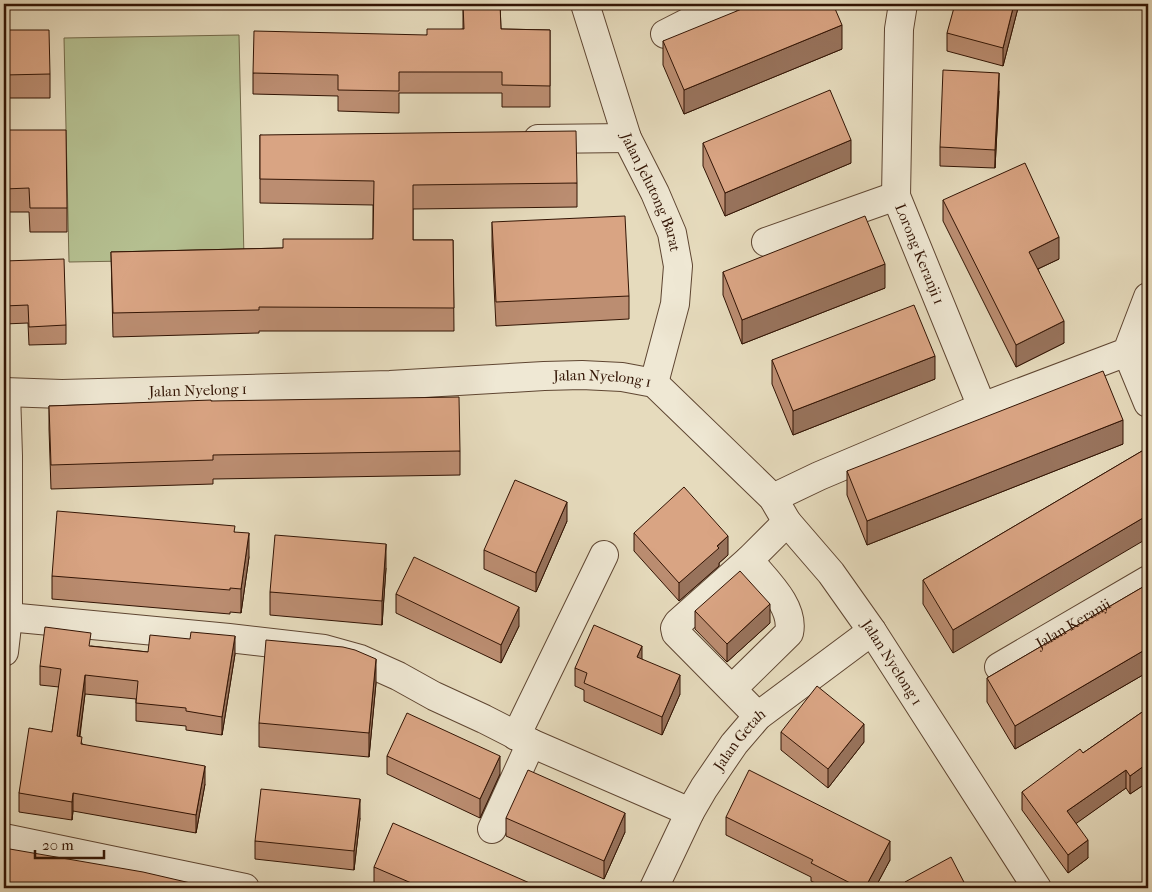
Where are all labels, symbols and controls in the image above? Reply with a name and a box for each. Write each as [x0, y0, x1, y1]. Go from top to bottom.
street label: Jalan Jelutong Barat [617, 130, 684, 254]
street label: Lorong Keranji 1 [891, 201, 948, 307]
street label: Jalan Nyelong 1 [552, 366, 653, 391]
street label: Jalan Nyelong 1 [148, 380, 247, 401]
street label: Jalan Keranji [1032, 594, 1114, 653]
street label: Jalan Nyelong 1 [857, 615, 926, 709]
street label: Jalan Getah [709, 704, 769, 775]
scale bar [35, 827, 104, 859]
text: 20 m [42, 836, 74, 854]

